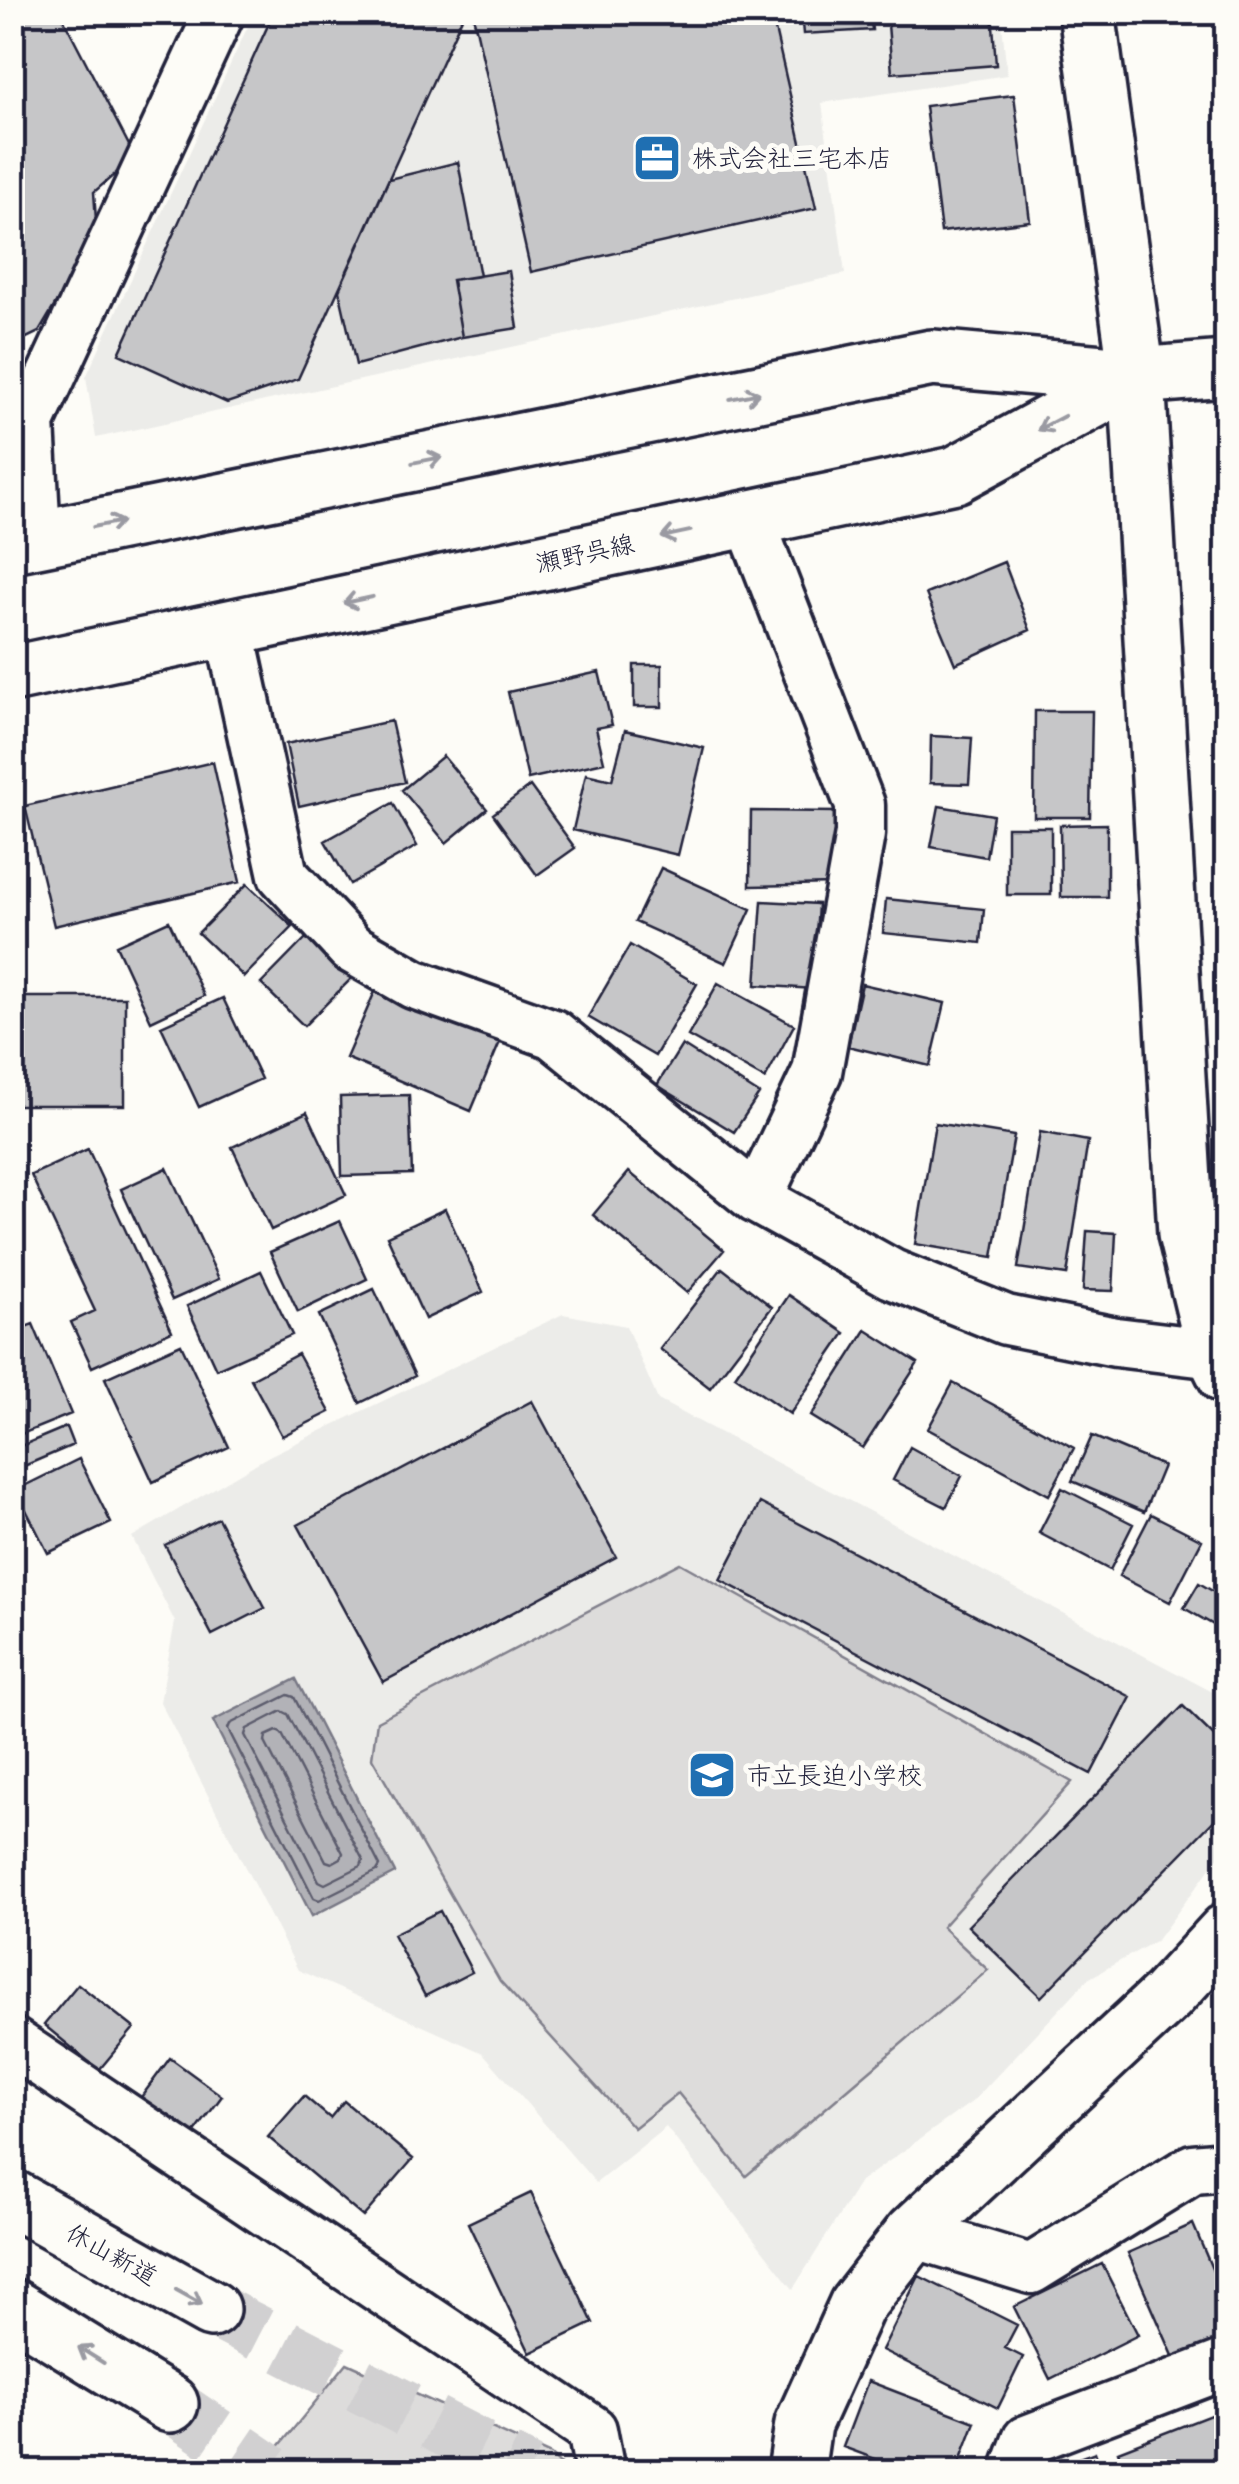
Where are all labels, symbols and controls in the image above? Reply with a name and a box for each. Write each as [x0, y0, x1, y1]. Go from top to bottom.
office icon: 株式会社三宅本店 [631, 132, 683, 184]
place label: 株式会社三宅本店 [692, 144, 892, 175]
one-way arrow [728, 385, 760, 404]
one-way arrow [1037, 413, 1067, 433]
one-way arrow [410, 449, 442, 468]
one-way arrow [91, 514, 124, 533]
one-way arrow [660, 525, 692, 544]
street label: 瀬野呉線 [533, 529, 637, 580]
one-way arrow [342, 592, 374, 611]
school or university icon: 市立長迫小学校 [686, 1749, 738, 1801]
place label: 市立長迫小学校 [747, 1761, 922, 1792]
street label: 休山新道 [60, 2218, 163, 2293]
one-way arrow [174, 2287, 203, 2307]
one-way arrow [77, 2345, 106, 2366]

